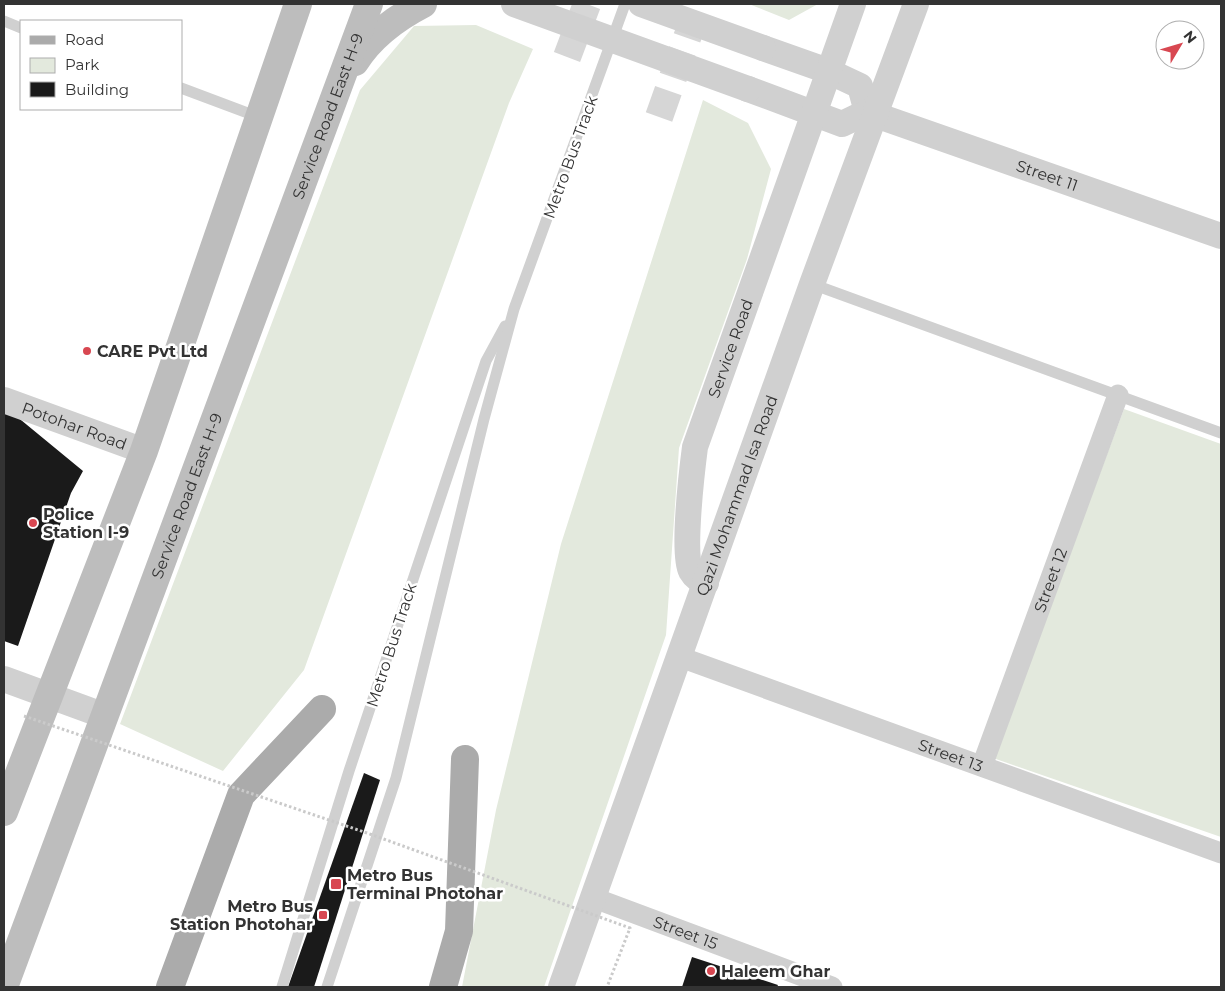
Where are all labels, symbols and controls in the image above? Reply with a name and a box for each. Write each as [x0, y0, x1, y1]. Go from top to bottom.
legend [20, 20, 182, 110]
north arrow [1155, 20, 1205, 70]
text: N [1180, 27, 1201, 47]
text: Road [65, 30, 104, 49]
street label: Service Road East H-9 [288, 31, 367, 202]
text: Park [65, 55, 99, 74]
text: Building [65, 80, 129, 99]
street label: Metro Bus Track [539, 93, 602, 221]
street label: Street 11 [1014, 156, 1081, 195]
street label: Service Road [704, 297, 757, 401]
place label: CARE Pvt Ltd [97, 342, 208, 361]
marker: CARE Pvt Ltd [81, 345, 93, 357]
street label: Qazi Mohammad Isa Road [692, 393, 782, 599]
street label: Potohar Road [19, 398, 129, 454]
street label: Service Road East H-9 [147, 410, 226, 581]
place label: Police Station I-9 [43, 505, 129, 542]
marker: Police Station I-9 [27, 517, 39, 529]
street label: Street 12 [1030, 545, 1071, 615]
street label: Metro Bus Track [362, 580, 421, 710]
street label: Street 13 [916, 735, 986, 776]
place label: Metro Bus Terminal Photohar [347, 866, 503, 903]
marker: Metro Bus Terminal Photohar [329, 877, 343, 891]
place label: Metro Bus Station Photohar [170, 897, 313, 934]
marker: Metro Bus Station Photohar [317, 909, 329, 921]
street label: Street 15 [651, 912, 721, 954]
place label: Haleem Ghar [721, 962, 830, 981]
marker: Haleem Ghar [705, 965, 717, 977]

